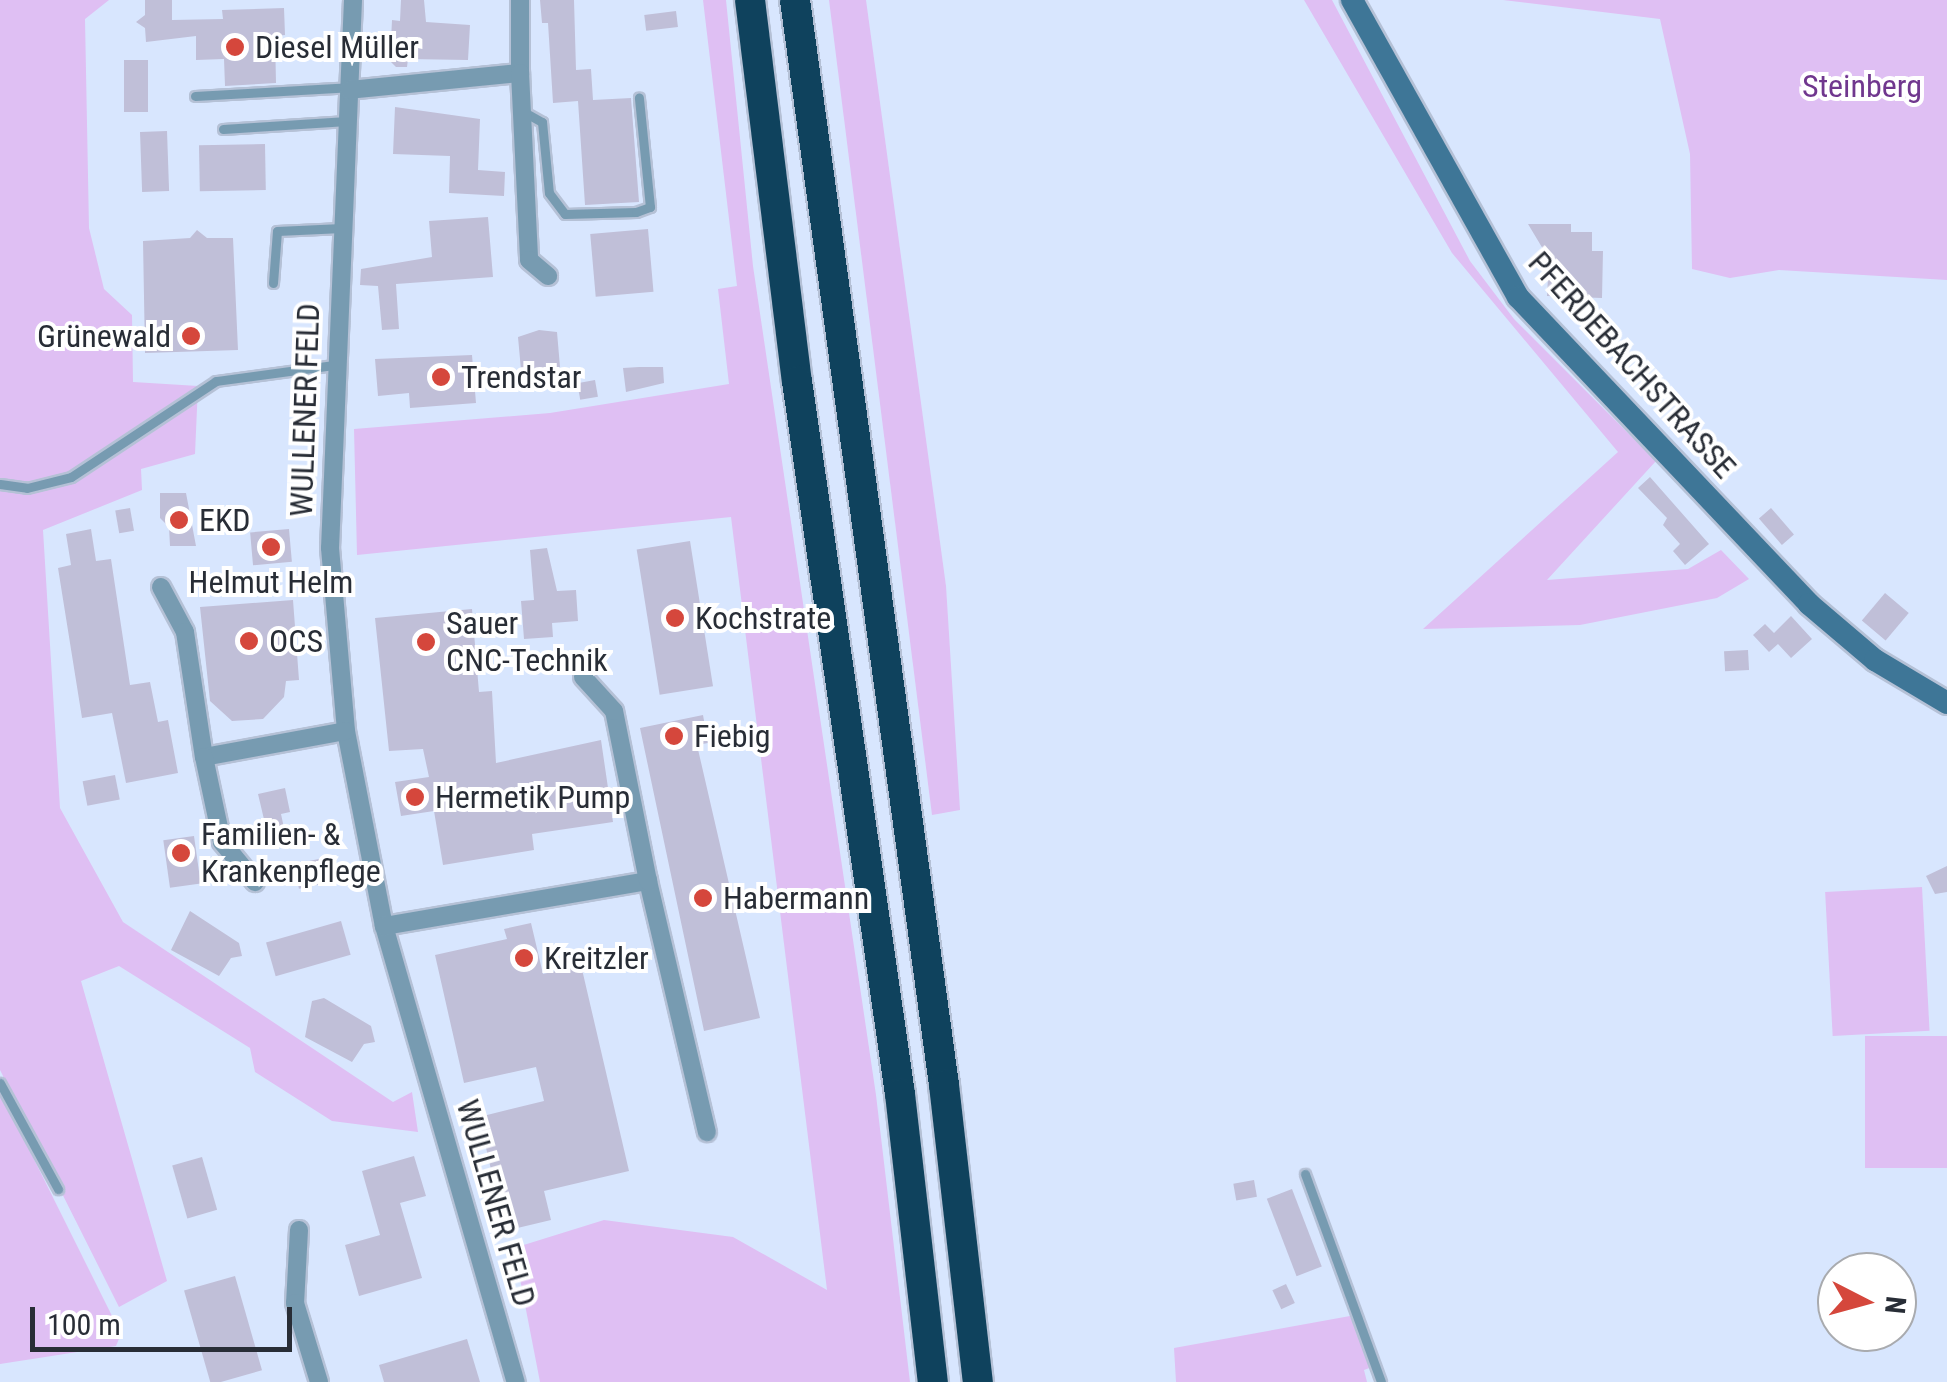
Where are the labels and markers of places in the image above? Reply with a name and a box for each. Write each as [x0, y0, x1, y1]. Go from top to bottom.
place label: Diesel Müller [255, 28, 419, 66]
marker: Diesel Müller [224, 36, 246, 58]
place label: Grünewald [37, 317, 171, 355]
marker: Grünewald [180, 325, 202, 347]
place label: Trendstar [461, 358, 581, 396]
marker: Trendstar [430, 366, 452, 388]
place label: EKD [199, 501, 251, 539]
marker: EKD [168, 509, 190, 531]
marker: Helmut Helm [260, 536, 282, 558]
place label: Helmut Helm [189, 563, 353, 601]
place label: Kochstrate [695, 599, 831, 637]
place label: Sauer CNC-Technik [446, 605, 608, 680]
marker: Kochstrate [664, 607, 686, 629]
place label: OCS [269, 622, 323, 660]
marker: OCS [238, 630, 260, 652]
marker: Sauer CNC-Technik [415, 631, 437, 653]
place label: Fiebig [694, 717, 771, 755]
marker: Fiebig [663, 725, 685, 747]
place label: Hermetik Pump [435, 778, 630, 816]
marker: Hermetik Pump [404, 786, 426, 808]
place label: Familien- & Krankenpflege [201, 816, 381, 891]
marker: Familien- & Krankenpflege [170, 842, 192, 864]
place label: Habermann [723, 879, 869, 917]
marker: Habermann [692, 887, 714, 909]
place label: Kreitzler [544, 939, 649, 977]
marker: Kreitzler [513, 947, 535, 969]

